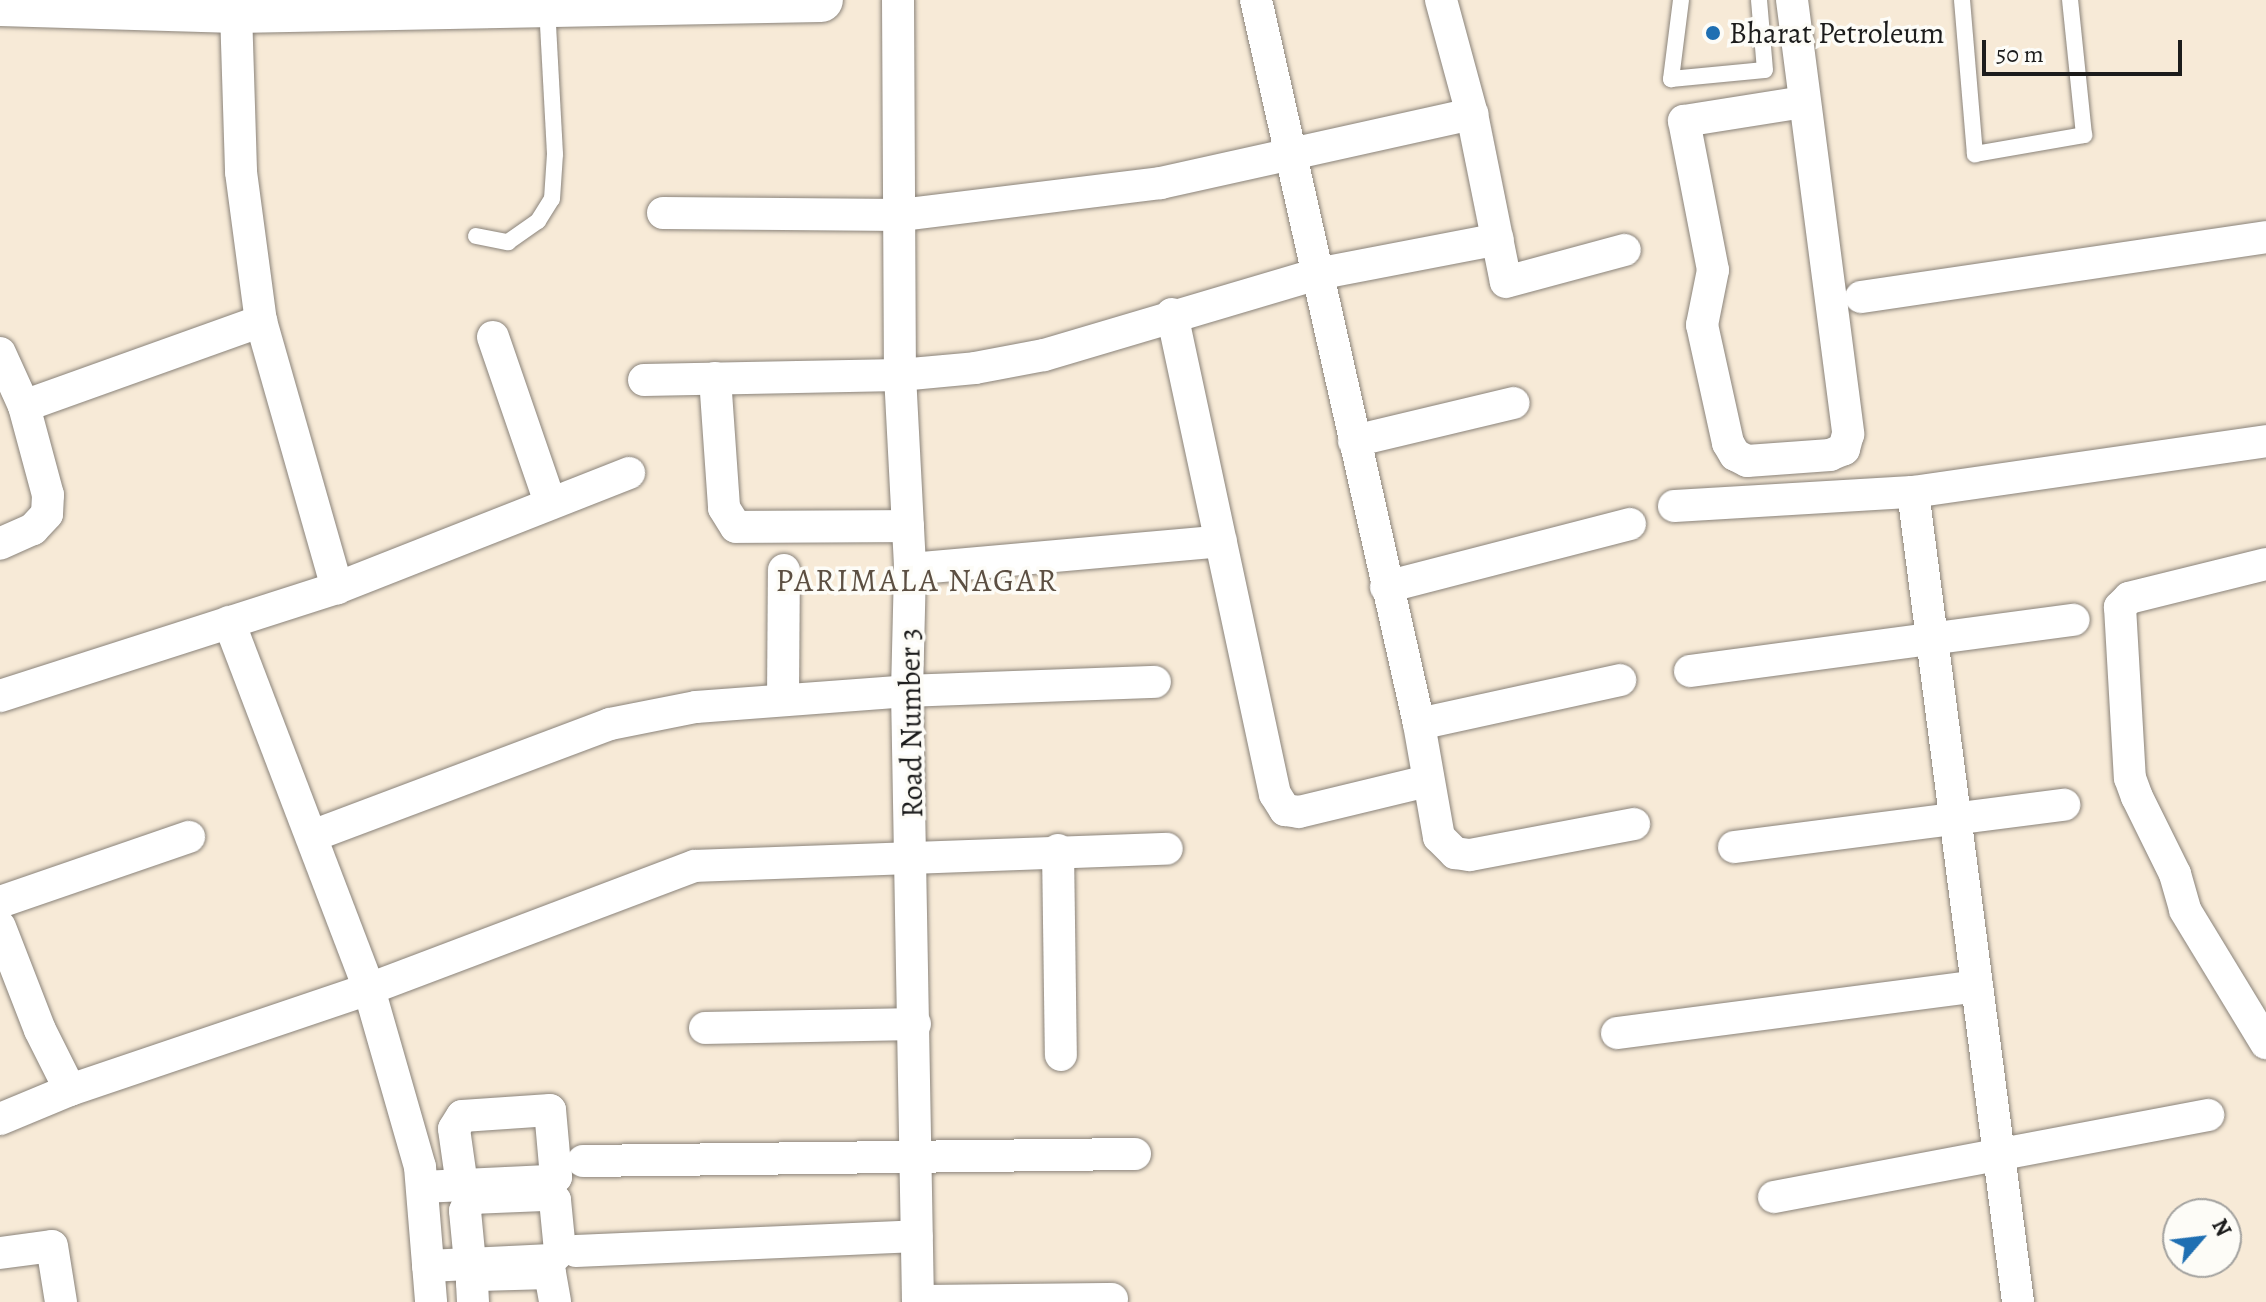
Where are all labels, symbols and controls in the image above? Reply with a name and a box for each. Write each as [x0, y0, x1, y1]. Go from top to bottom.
place label: Bharat Petroleum [1729, 15, 1945, 51]
marker: Bharat Petroleum [1704, 24, 1722, 42]
scale bar [1986, 24, 2186, 74]
text: 50 m [1996, 38, 2044, 70]
district label: PARIMALA NAGAR [775, 561, 1059, 599]
street label: Road Number 3 [891, 628, 931, 818]
north arrow [2162, 1198, 2242, 1278]
text: N [2204, 1214, 2238, 1242]

